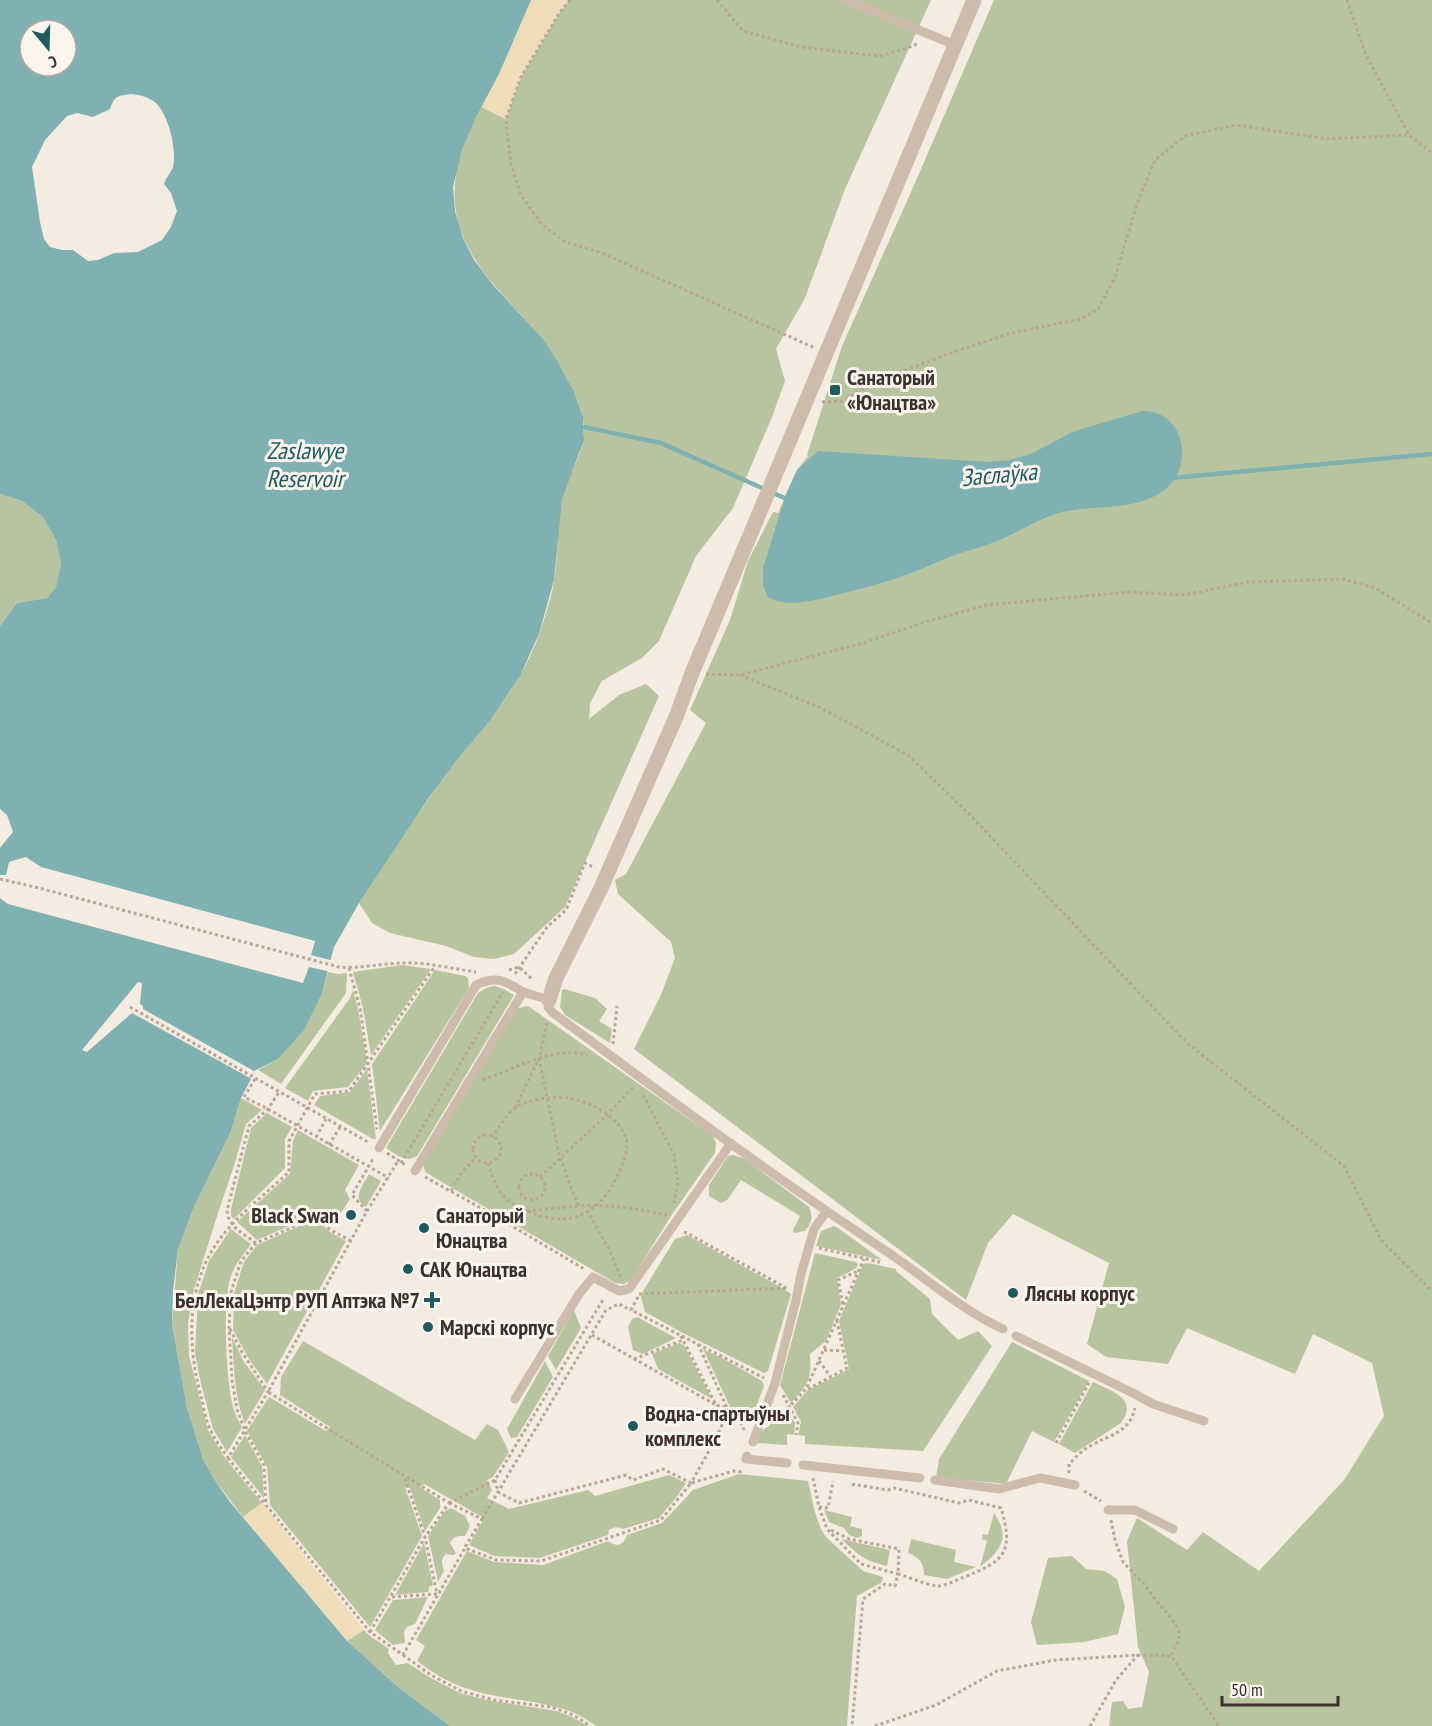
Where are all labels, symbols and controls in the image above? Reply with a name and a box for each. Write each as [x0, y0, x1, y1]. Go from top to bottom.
north arrow [18, 18, 78, 78]
text: С [46, 52, 60, 73]
place label: Санаторый «Юнацтва» [847, 363, 936, 416]
marker: Санаторый «Юнацтва» [828, 383, 842, 397]
water label: Zaslawye Reservoir [267, 435, 347, 494]
water label: Заслаўка [960, 456, 1039, 493]
place label: Black Swan [251, 1201, 339, 1229]
place label: Санаторый Юнацтва [436, 1201, 524, 1254]
marker: Black Swan [344, 1208, 358, 1222]
marker: Санаторый Юнацтва [417, 1221, 431, 1235]
place label: САК Юнацтва [420, 1255, 527, 1283]
marker: САК Юнацтва [401, 1262, 415, 1276]
place label: Лясны корпус [1024, 1279, 1135, 1307]
place label: БелЛекаЦэнтр РУП Аптэка №7 [175, 1286, 420, 1314]
marker: Лясны корпус [1006, 1286, 1020, 1300]
marker: БелЛекаЦэнтр РУП Аптэка №7 [425, 1293, 439, 1307]
place label: Марскі корпус [440, 1313, 554, 1341]
marker: Марскі корпус [421, 1320, 435, 1334]
place label: Водна-спартыўны комплекс [645, 1399, 790, 1452]
marker: Водна-спартыўны комплекс [626, 1419, 640, 1433]
scale bar [1222, 1669, 1338, 1707]
text: 50 m [1231, 1678, 1263, 1701]

